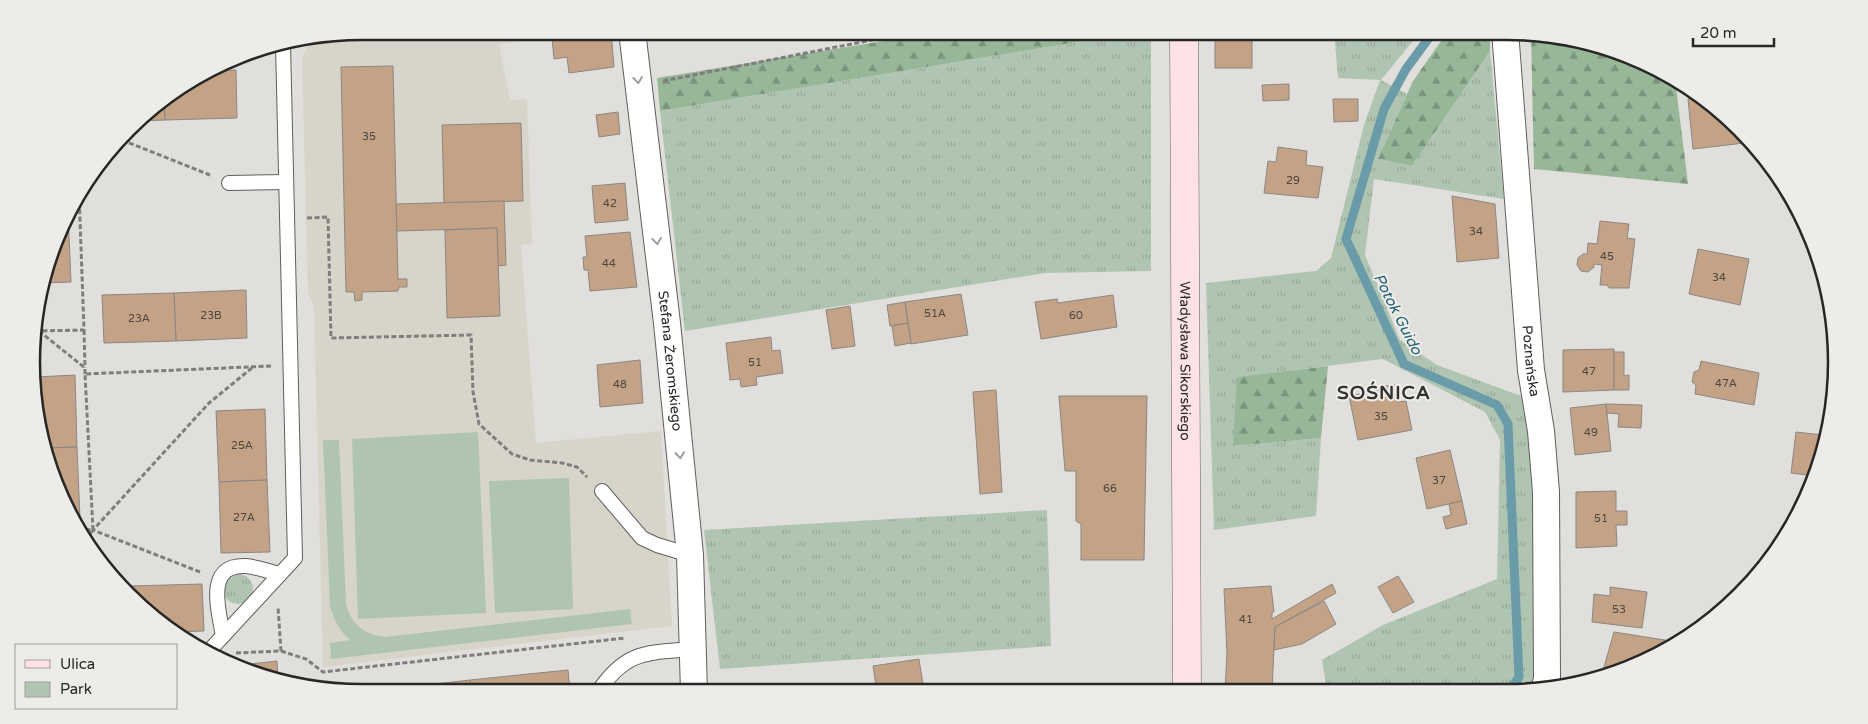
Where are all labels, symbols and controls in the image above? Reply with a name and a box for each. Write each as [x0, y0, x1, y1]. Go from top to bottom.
scale bar [1693, 15, 1774, 47]
text: 20 m [1700, 24, 1737, 42]
one-way arrow [632, 76, 643, 84]
house number: 35 [362, 130, 376, 143]
house number: 29 [1286, 174, 1300, 187]
house number: 42 [603, 197, 617, 210]
house number: 34 [1469, 225, 1483, 238]
one-way arrow [651, 237, 662, 245]
house number: 45 [1600, 250, 1614, 263]
house number: 44 [602, 257, 616, 270]
water label: Potok Guido [1370, 270, 1427, 358]
house number: 34 [1712, 271, 1726, 284]
street label: Władysława Sikorskiego [1177, 281, 1194, 441]
street label: Stefana Żeromskiego [655, 290, 686, 432]
house number: 51A [924, 307, 946, 320]
house number: 23B [200, 309, 222, 322]
house number: 60 [1069, 309, 1083, 322]
house number: 23A [128, 312, 150, 325]
street label: Poznańska [1519, 325, 1544, 398]
house number: 51 [748, 356, 762, 369]
house number: 47 [1582, 365, 1596, 378]
house number: 47A [1715, 377, 1737, 390]
house number: 48 [613, 378, 627, 391]
district label: SOŚNICA [1337, 381, 1431, 404]
house number: 35 [1374, 410, 1388, 423]
house number: 49 [1584, 426, 1598, 439]
house number: 25A [231, 439, 253, 452]
one-way arrow [674, 451, 685, 459]
house number: 37 [1432, 474, 1446, 487]
house number: 66 [1103, 482, 1117, 495]
house number: 27A [233, 511, 255, 524]
house number: 51 [1594, 512, 1608, 525]
house number: 53 [1612, 603, 1626, 616]
house number: 41 [1239, 613, 1253, 626]
legend [15, 644, 178, 709]
text: Ulica [60, 655, 95, 673]
text: Park [60, 680, 92, 698]

